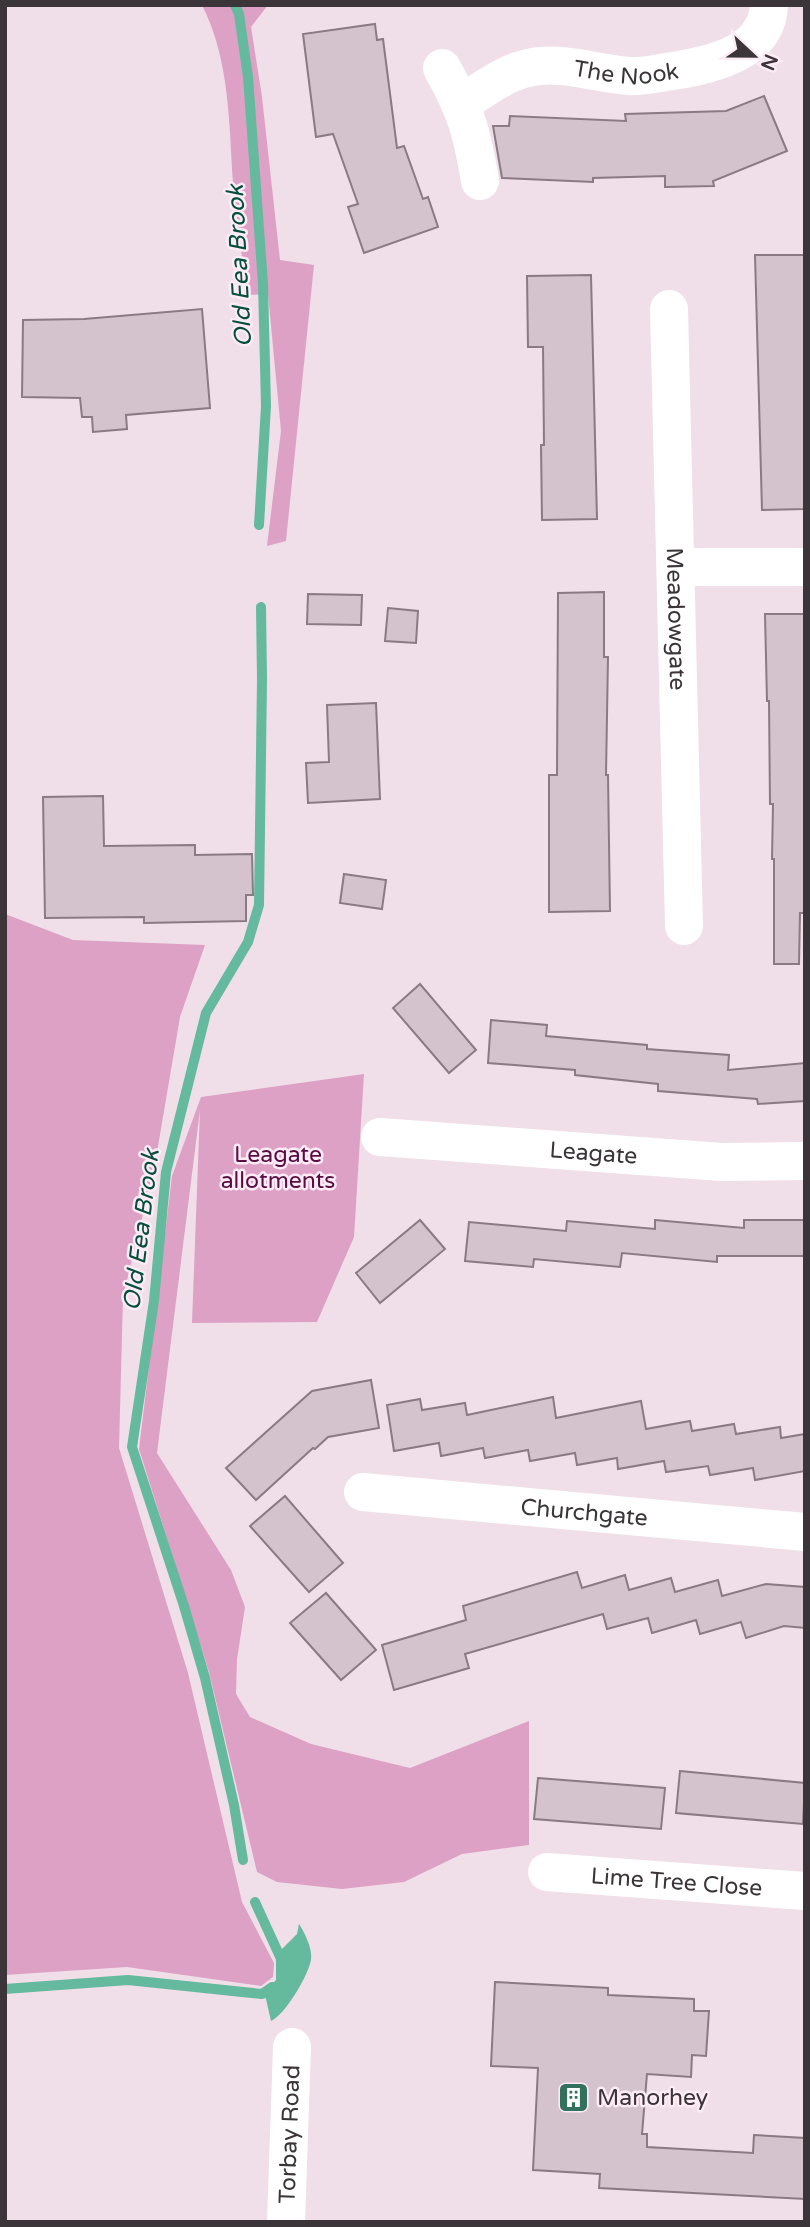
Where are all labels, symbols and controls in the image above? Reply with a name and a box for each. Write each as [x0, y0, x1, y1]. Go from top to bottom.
north arrow [719, 21, 789, 91]
text: N [756, 51, 782, 73]
street label: The Nook [572, 55, 681, 92]
water label: Old Eea Brook [221, 182, 258, 348]
street label: Meadowgate [660, 547, 691, 691]
street label: Leagate [548, 1136, 638, 1171]
park label: Leagate allotments [221, 1141, 335, 1195]
water label: Old Eea Brook [117, 1146, 166, 1312]
street label: Churchgate [519, 1493, 649, 1533]
street label: Lime Tree Close [590, 1862, 763, 1903]
street label: Torbay Road [274, 2064, 306, 2204]
building icon: Manorhey [557, 2080, 591, 2114]
place label: Manorhey [597, 2084, 708, 2112]

